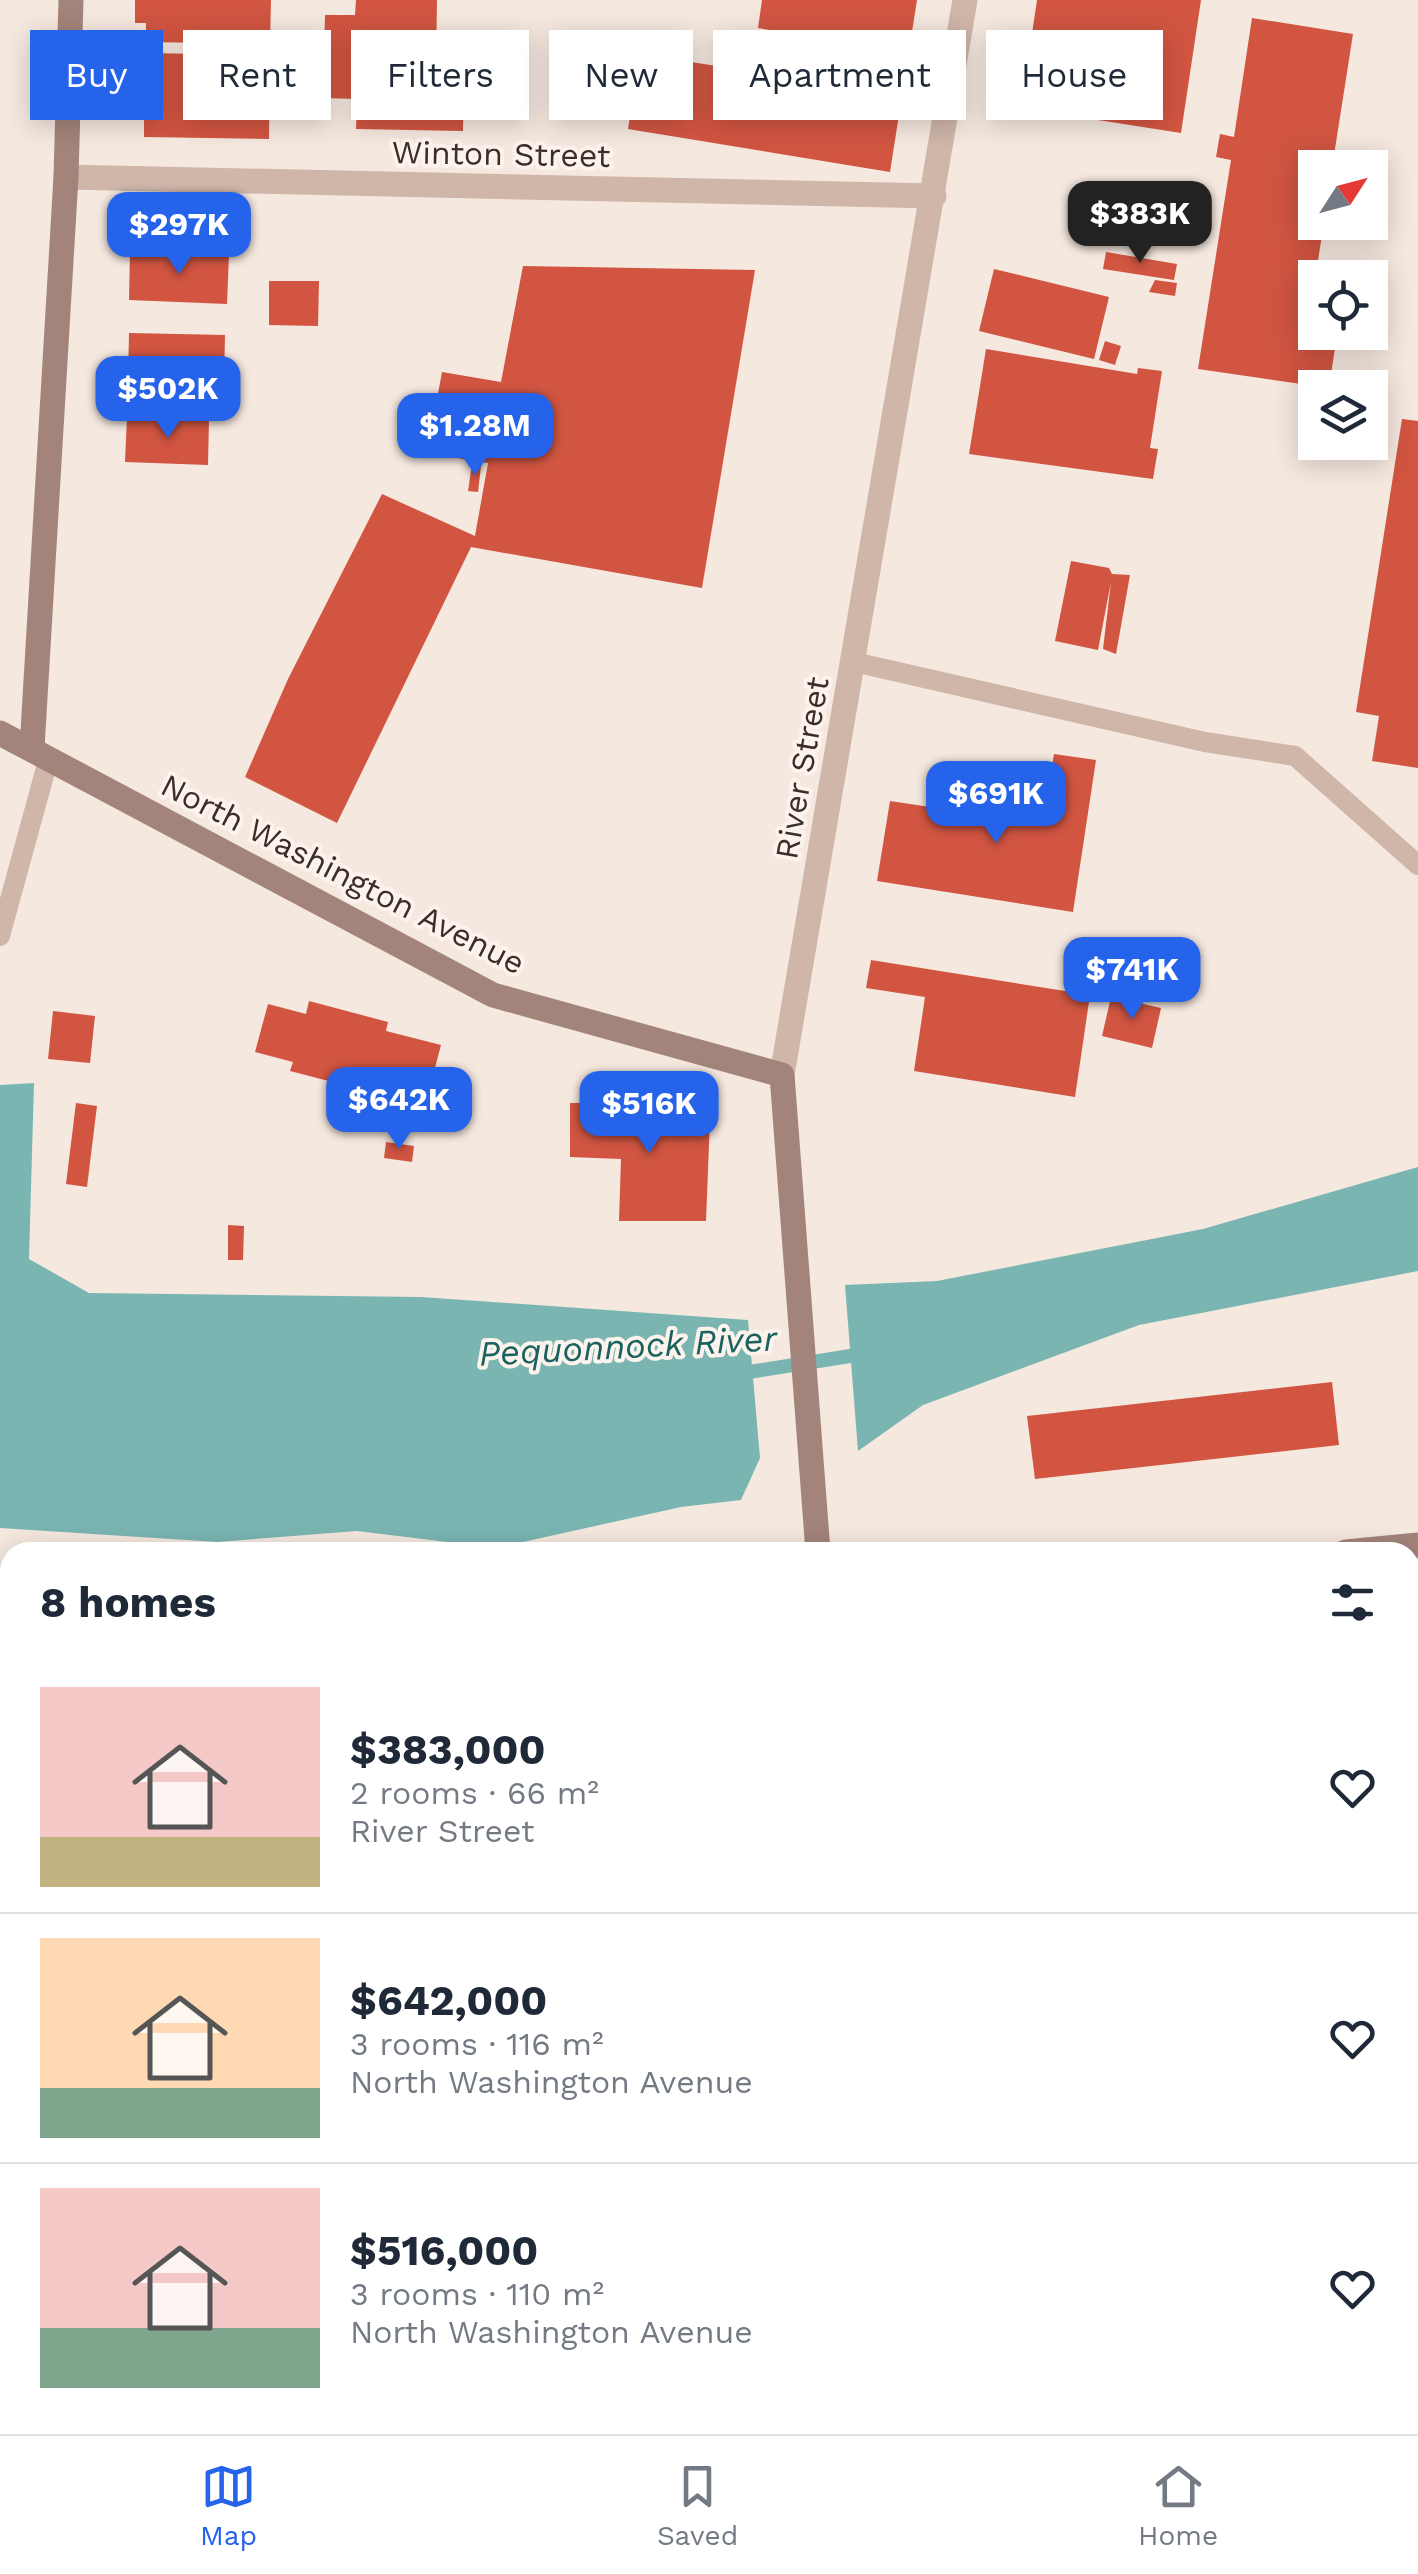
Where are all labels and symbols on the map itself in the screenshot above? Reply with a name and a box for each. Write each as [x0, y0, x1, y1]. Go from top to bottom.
street label: Winton Street [391, 133, 611, 175]
north arrow [1298, 150, 1388, 240]
pin: $383K [1070, 181, 1210, 266]
pin: $297K [109, 192, 249, 277]
pin: $502K [98, 356, 238, 441]
pin: $1.28M [394, 393, 556, 478]
street label: River Street [767, 674, 837, 862]
pin: $691K [926, 761, 1066, 846]
street label: North Washington Avenue [155, 766, 531, 982]
pin: $741K [1062, 937, 1202, 1022]
pin: $642K [329, 1067, 469, 1152]
pin: $516K [579, 1071, 719, 1156]
water label: Pequonnock River [478, 1317, 780, 1375]

